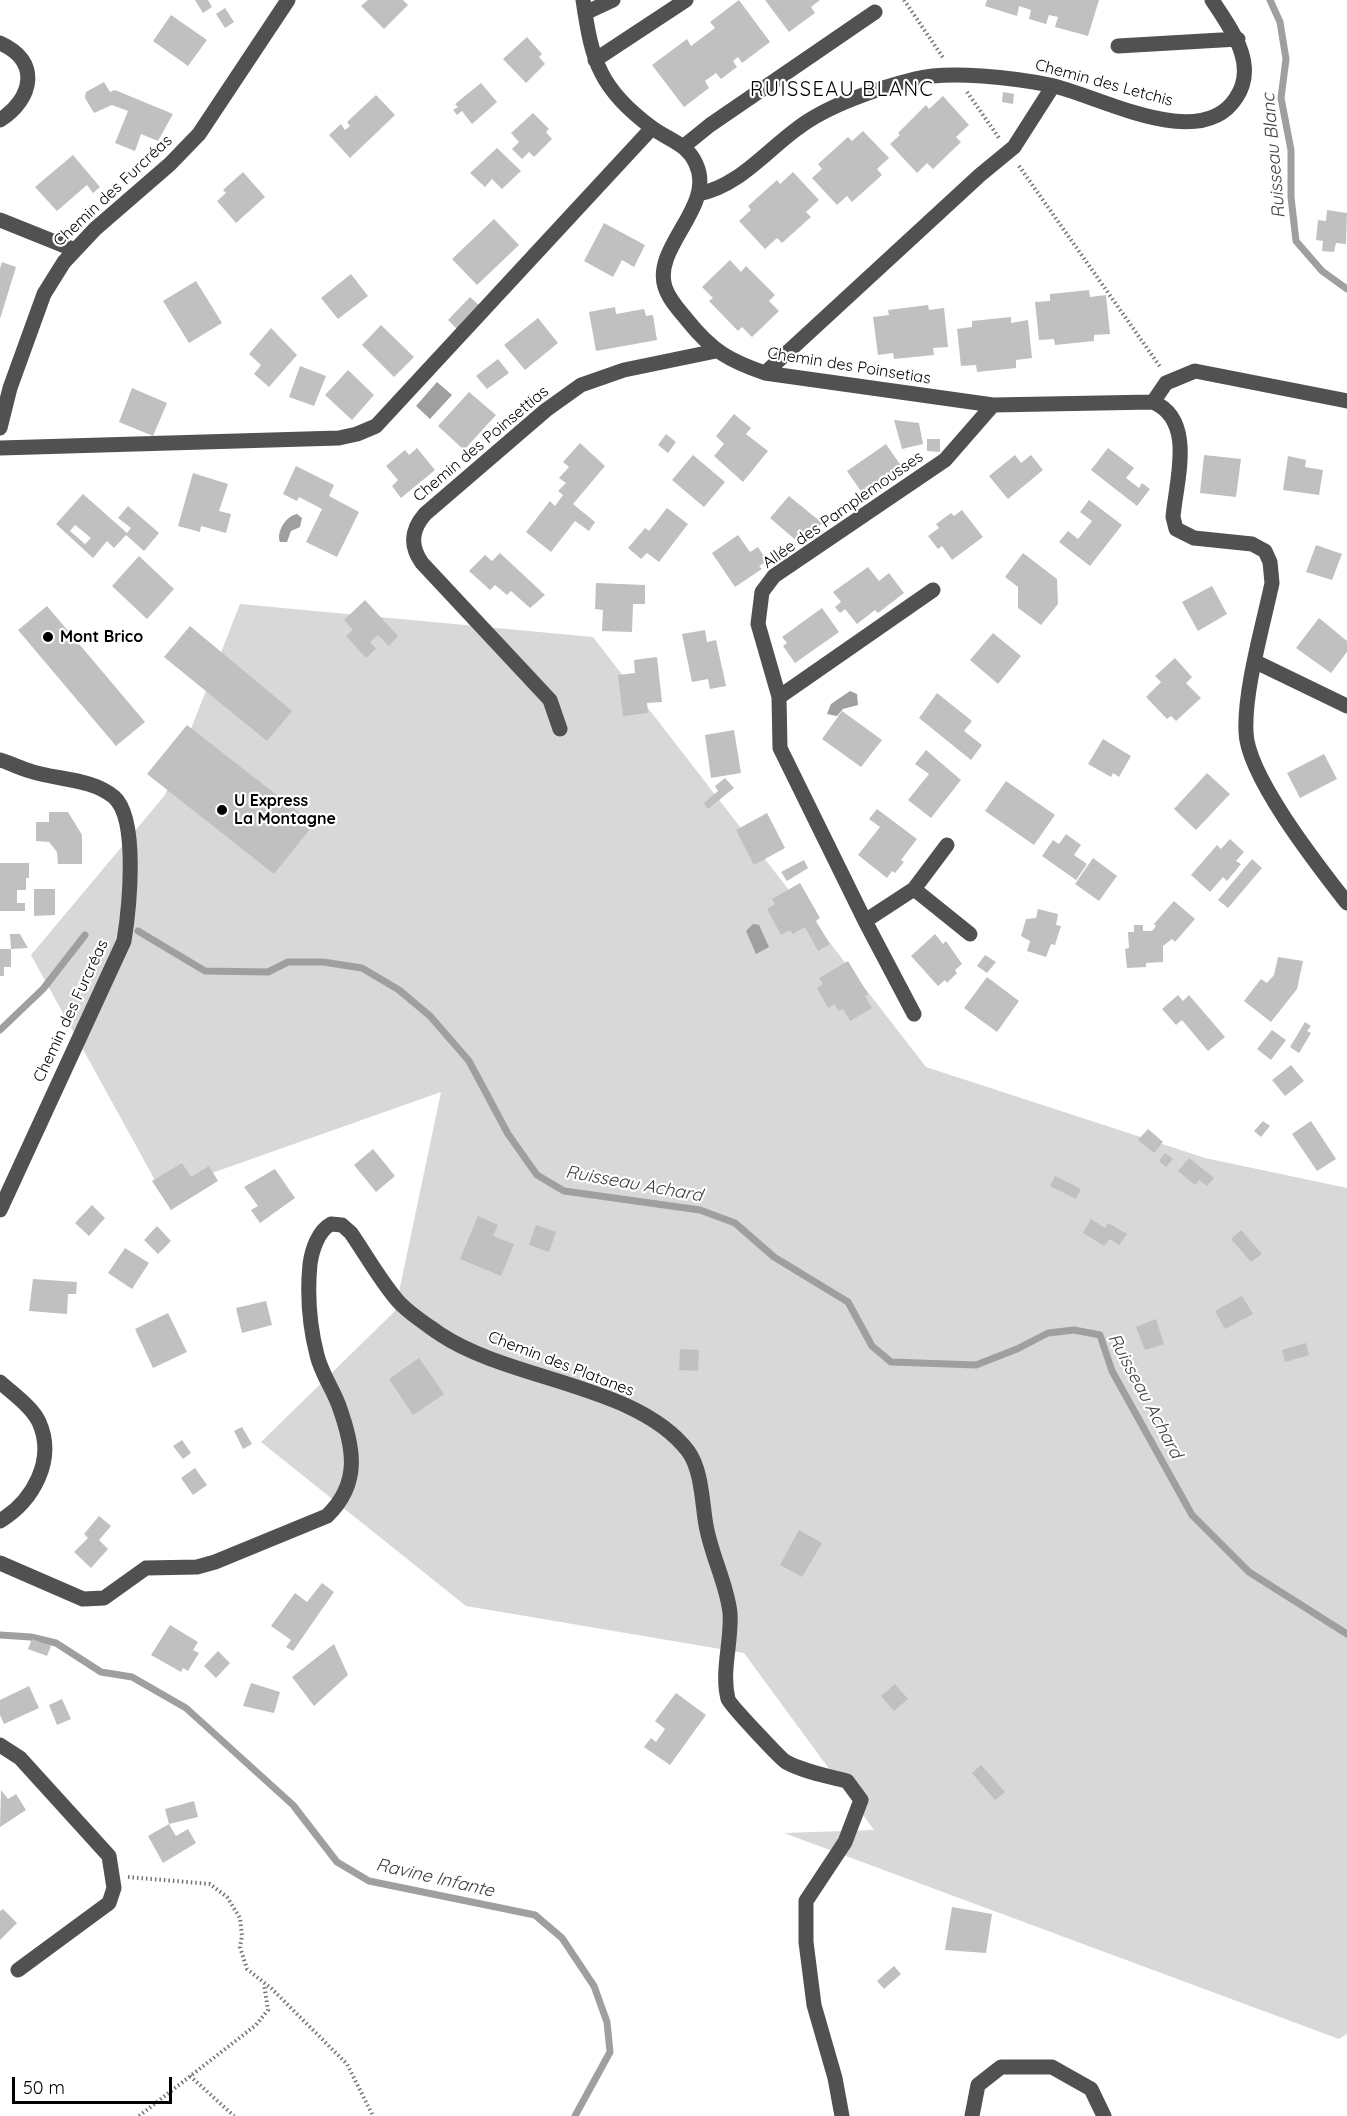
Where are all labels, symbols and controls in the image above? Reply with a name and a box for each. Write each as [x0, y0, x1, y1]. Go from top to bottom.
street label: Chemin des Letchis [1033, 55, 1175, 111]
district label: RUISSEAU BLANC [750, 78, 934, 102]
water label: Ruisseau Blanc [1258, 93, 1290, 219]
street label: Chemin des Furcréas [50, 131, 176, 251]
street label: Chemin des Poinsetias [766, 344, 932, 388]
street label: Chemin des Poinsettias [410, 382, 552, 506]
street label: Allée des Pamplemousses [759, 447, 927, 573]
place label: Mont Brico [60, 627, 143, 647]
marker: Mont Brico [41, 630, 55, 644]
place label: U Express La Montagne [234, 791, 336, 829]
marker: U Express La Montagne [215, 803, 229, 817]
street label: Chemin des Furcréas [30, 937, 112, 1085]
water label: Ruisseau Achard [564, 1161, 704, 1207]
street label: Chemin des Platanes [485, 1327, 637, 1401]
water label: Ruisseau Achard [1103, 1330, 1187, 1462]
water label: Ravine Infante [374, 1854, 496, 1902]
scale bar [15, 2065, 176, 2103]
text: 50 m [23, 2076, 65, 2099]

